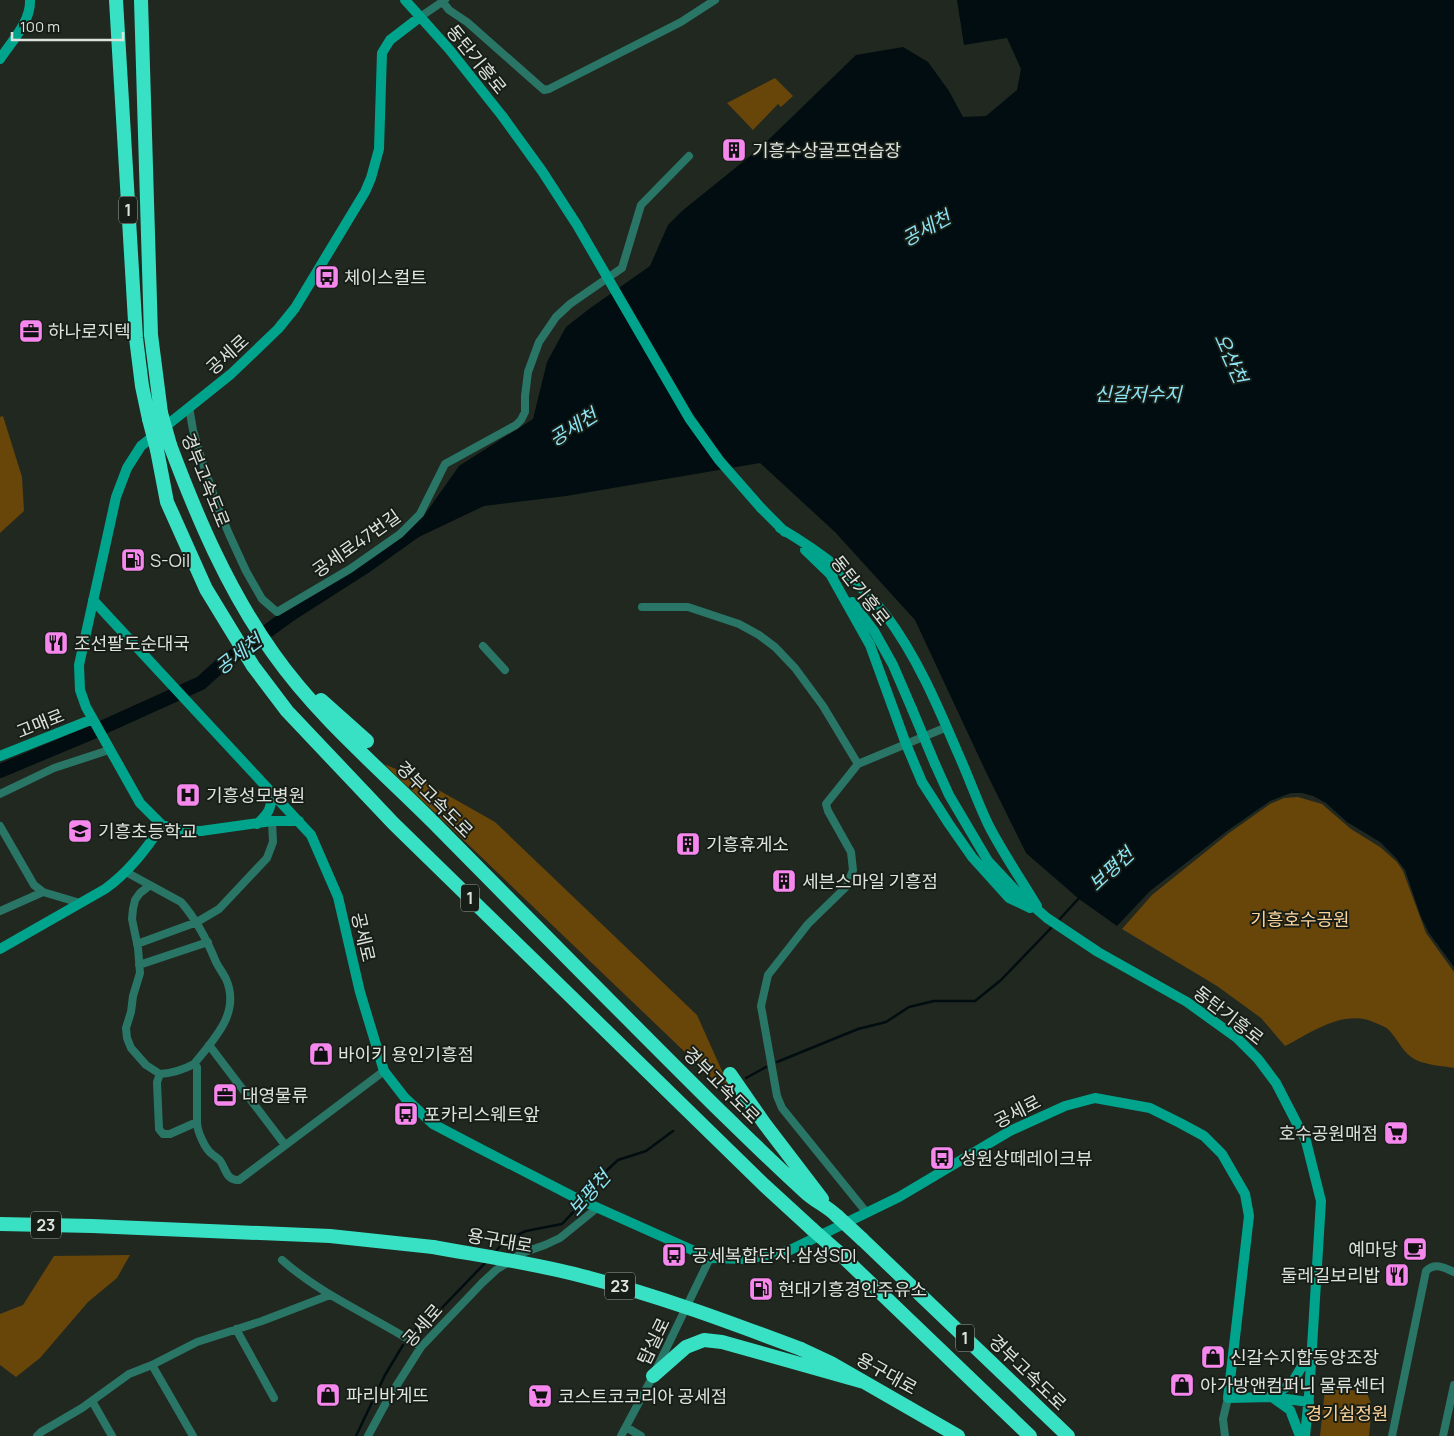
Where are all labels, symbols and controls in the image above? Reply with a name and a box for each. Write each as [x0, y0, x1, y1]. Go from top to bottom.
scale bar [12, 10, 124, 42]
text: 100 m [20, 16, 60, 37]
street label: 동탄기흥로 [442, 19, 512, 99]
building icon: 기흥수상골프연습장 [721, 137, 747, 163]
place label: 기흥수상골프연습장 [752, 138, 901, 162]
road number: 1 [119, 196, 137, 224]
water label: 공세천 [897, 203, 957, 252]
bus stop icon: 체이스컬트 [314, 264, 340, 290]
place label: 체이스컬트 [344, 265, 427, 289]
office icon: 하나로지텍 [18, 318, 44, 344]
place label: 하나로지텍 [48, 319, 131, 343]
street label: 공세로 [201, 328, 253, 380]
water label: 오산천 [1208, 329, 1254, 389]
water label: 신갈저수지 [1094, 381, 1183, 407]
water label: 공세천 [544, 401, 603, 452]
street label: 경부고속도로 [176, 429, 236, 531]
street label: 공세로47번길 [307, 504, 405, 582]
fuel station icon: S-Oil [120, 547, 146, 573]
place label: S-Oil [150, 548, 190, 572]
street label: 동탄기흥로 [826, 550, 896, 630]
water label: 공세천 [209, 627, 268, 680]
restaurant icon: 조선팔도순대국 [43, 630, 69, 656]
place label: 조선팔도순대국 [74, 631, 190, 655]
street label: 고매로 [12, 703, 68, 743]
street label: 경부고속도로 [391, 755, 479, 843]
hospital icon: 기흥성모병원 [175, 782, 201, 808]
place label: 기흥성모병원 [206, 783, 305, 807]
school or university icon: 기흥초등학교 [67, 818, 93, 844]
place label: 기흥초등학교 [98, 819, 197, 843]
building icon: 기흥휴게소 [675, 831, 701, 857]
place label: 기흥휴게소 [706, 832, 789, 856]
water label: 보평천 [1083, 841, 1140, 896]
building icon: 세븐스마일 기흥점 [771, 868, 797, 894]
place label: 세븐스마일 기흥점 [802, 869, 938, 893]
road number: 1 [461, 884, 479, 911]
park label: 기흥호수공원 [1250, 907, 1350, 931]
street label: 공세로 [347, 910, 381, 964]
street label: 동탄기흥로 [1189, 980, 1269, 1050]
shop icon: 바이키 용인기흥점 [308, 1041, 334, 1067]
street label: 경부고속도로 [678, 1041, 766, 1129]
place label: 바이키 용인기흥점 [338, 1042, 474, 1066]
office icon: 대영물류 [212, 1082, 238, 1108]
place label: 대영물류 [242, 1083, 308, 1107]
street label: 공세로 [989, 1089, 1045, 1133]
bus stop icon: 포카리스웨트앞 [393, 1101, 419, 1127]
place label: 포카리스웨트앞 [424, 1102, 540, 1126]
supermarket icon: 호수공원매점 [1383, 1120, 1409, 1146]
place label: 호수공원매점 [1279, 1121, 1378, 1145]
bus stop icon: 성원상떼레이크뷰 [929, 1145, 955, 1171]
place label: 성원상떼레이크뷰 [960, 1146, 1092, 1170]
water label: 보평천 [562, 1164, 617, 1221]
road number: 23 [31, 1212, 61, 1238]
street label: 용구대로 [465, 1222, 535, 1258]
cafe icon: 예마당 [1402, 1236, 1428, 1262]
place label: 예마당 [1348, 1237, 1398, 1261]
bus stop icon: 공세복합단지.삼성SDI [661, 1242, 687, 1268]
place label: 공세복합단지.삼성SDI [692, 1243, 856, 1267]
restaurant icon: 둘레길보리밥 [1384, 1262, 1410, 1288]
place label: 둘레길보리밥 [1281, 1263, 1380, 1287]
road number: 23 [605, 1272, 635, 1300]
fuel station icon: 현대기흥경인주유소 [748, 1276, 774, 1302]
place label: 현대기흥경인주유소 [778, 1277, 927, 1301]
street label: 공세로 [397, 1298, 447, 1352]
street label: 탑실로 [631, 1313, 675, 1369]
road number: 1 [956, 1325, 974, 1352]
street label: 경부고속도로 [984, 1329, 1072, 1415]
shop icon: 신갈수지합동양조장 [1200, 1344, 1226, 1370]
place label: 신갈수지합동양조장 [1230, 1345, 1379, 1369]
street label: 용구대로 [852, 1346, 922, 1400]
shop icon: 아가방앤컴퍼니 물류센터 [1169, 1372, 1195, 1398]
place label: 아가방앤컴퍼니 물류센터 [1200, 1373, 1386, 1397]
shop icon: 파리바게뜨 [315, 1382, 341, 1408]
place label: 파리바게뜨 [346, 1383, 429, 1407]
supermarket icon: 코스트코코리아 공세점 [527, 1383, 553, 1409]
place label: 코스트코코리아 공세점 [558, 1384, 727, 1408]
park label: 경기쉼정원 [1306, 1401, 1388, 1425]

